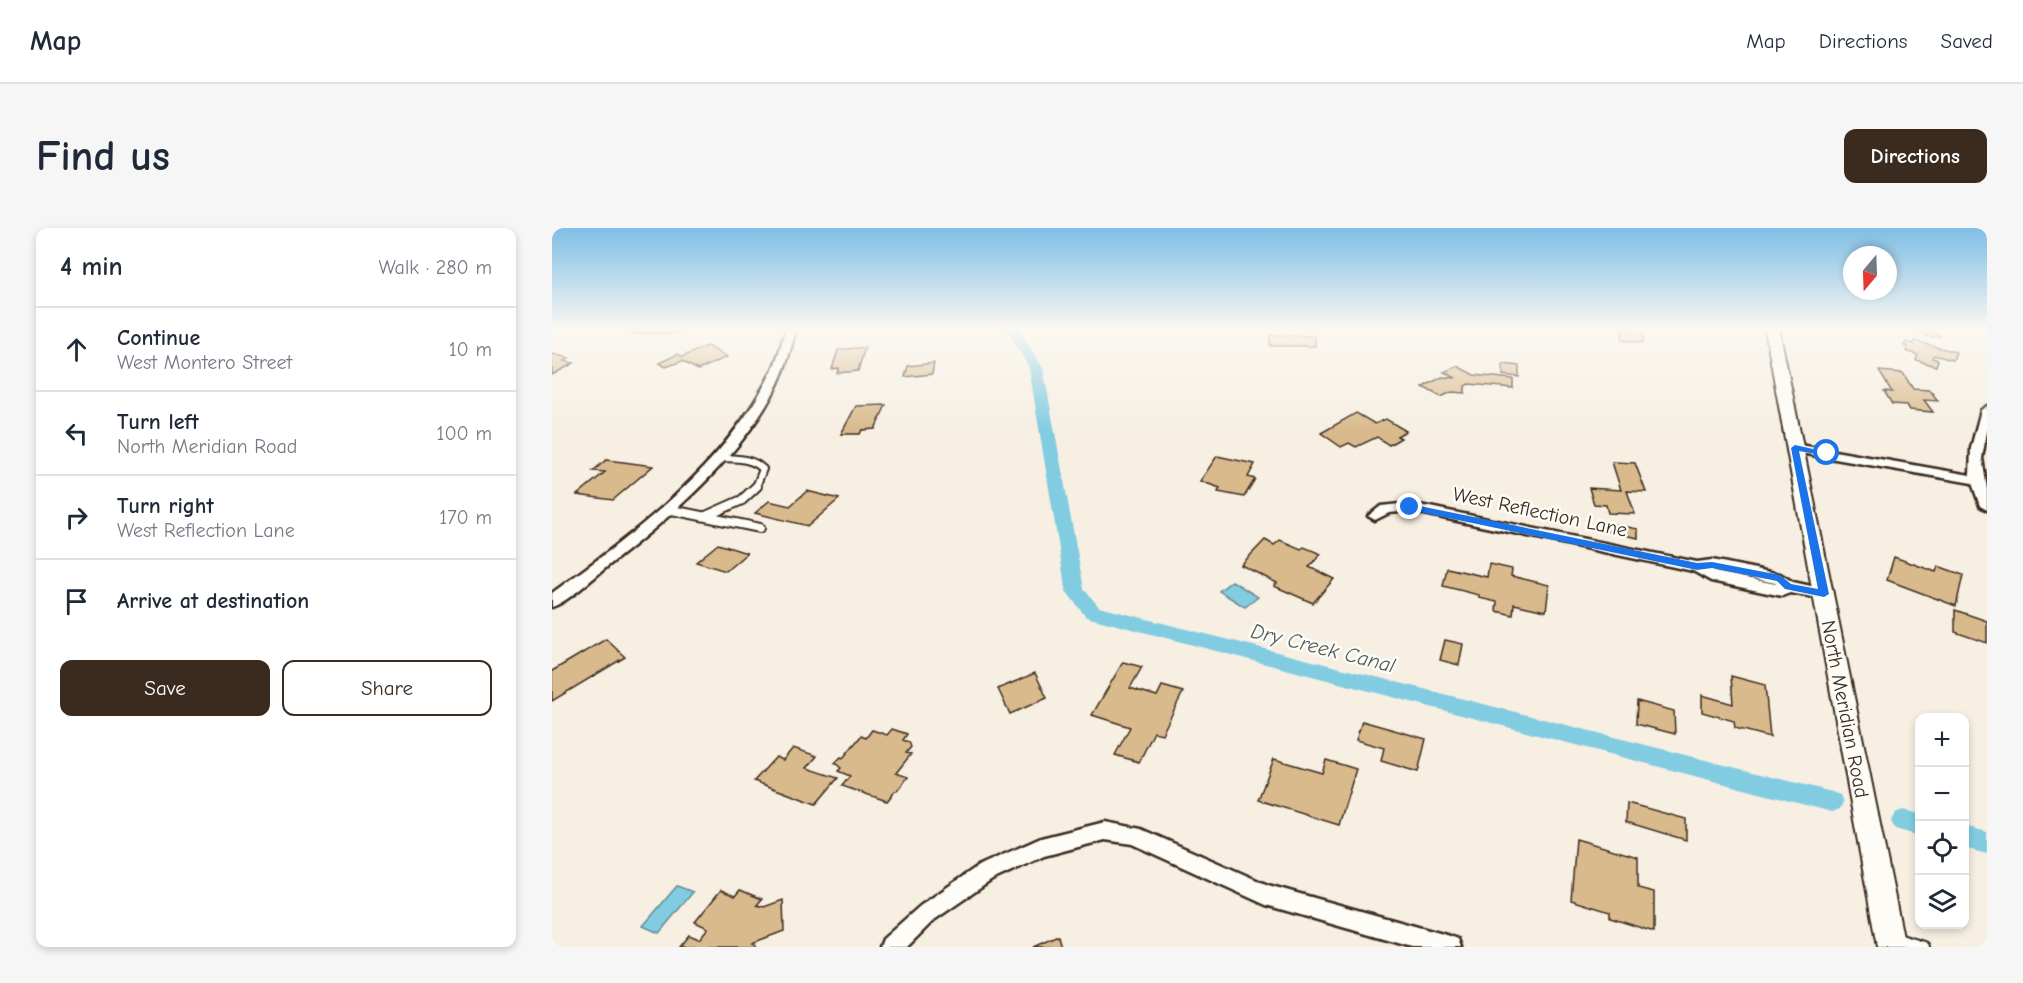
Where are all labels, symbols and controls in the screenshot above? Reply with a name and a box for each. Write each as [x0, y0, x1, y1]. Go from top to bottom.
text: Map [30, 25, 81, 57]
text: Map [1746, 29, 1786, 53]
text: Directions [1819, 29, 1908, 53]
text: Saved [1941, 29, 1993, 53]
button: Directions [1844, 129, 1987, 183]
text: Find us [36, 132, 170, 181]
north arrow [1843, 246, 1897, 300]
text: 4 min [60, 252, 123, 282]
text: Walk · 280 m [379, 256, 492, 279]
text: Continue [117, 325, 200, 351]
icon: ahead [60, 333, 93, 366]
text: 10 m [449, 338, 492, 361]
text: West Montero Street [117, 351, 292, 374]
text: Turn left [117, 409, 199, 435]
icon: left [60, 417, 93, 450]
text: 100 m [437, 422, 492, 445]
text: North Meridian Road [117, 435, 297, 458]
route start [1813, 439, 1839, 465]
street label: West Reflection Lane [1451, 482, 1629, 542]
text: Turn right [117, 493, 214, 519]
route end [1396, 493, 1422, 519]
icon: right [60, 501, 93, 534]
text: 170 m [439, 506, 492, 529]
text: West Reflection Lane [117, 519, 295, 542]
icon: arrive [60, 585, 93, 618]
text: Arrive at destination [117, 588, 309, 614]
street label: North Meridian Road [1816, 618, 1874, 800]
water label: Dry Creek Canal [1248, 619, 1398, 678]
button: Save [60, 660, 270, 716]
button: Share [282, 660, 492, 716]
map controls [1915, 713, 1969, 929]
button: + [1915, 713, 1969, 767]
button: − [1915, 767, 1969, 821]
button: locate [1915, 821, 1969, 875]
button: layers [1915, 875, 1969, 929]

